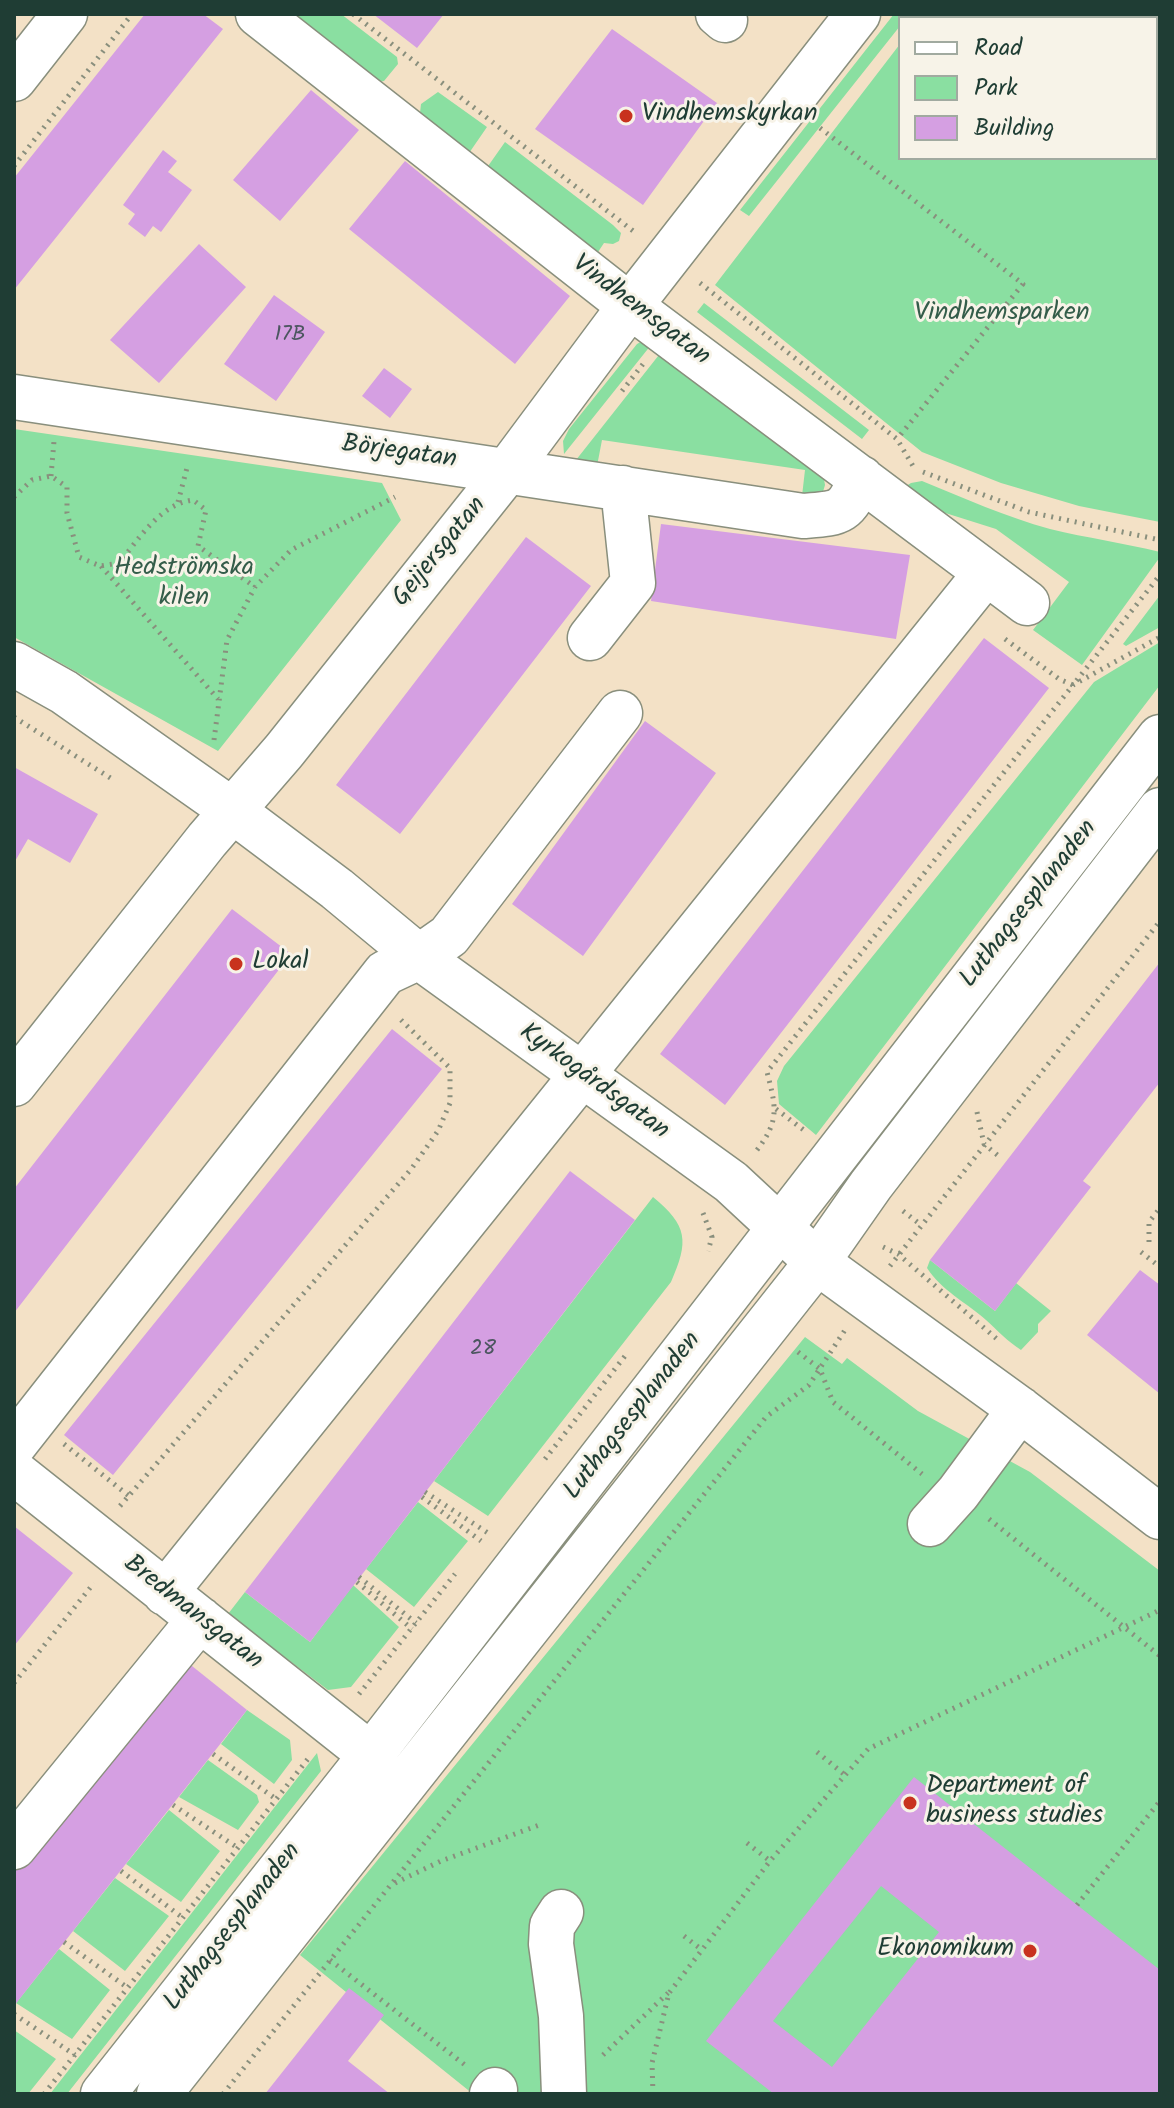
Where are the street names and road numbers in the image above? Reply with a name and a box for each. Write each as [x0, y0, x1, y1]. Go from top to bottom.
street label: Vindhemsgatan [565, 250, 715, 374]
street label: Börjegatan [339, 430, 459, 478]
street label: Geijersgatan [387, 492, 495, 614]
street label: Luthagsesplanaden [955, 815, 1105, 995]
street label: Kyrkogårdsgatan [512, 1018, 674, 1148]
street label: Luthagsesplanaden [559, 1327, 709, 1507]
street label: Bredmansgatan [116, 1550, 268, 1678]
street label: Luthagsesplanaden [159, 1838, 309, 2018]

